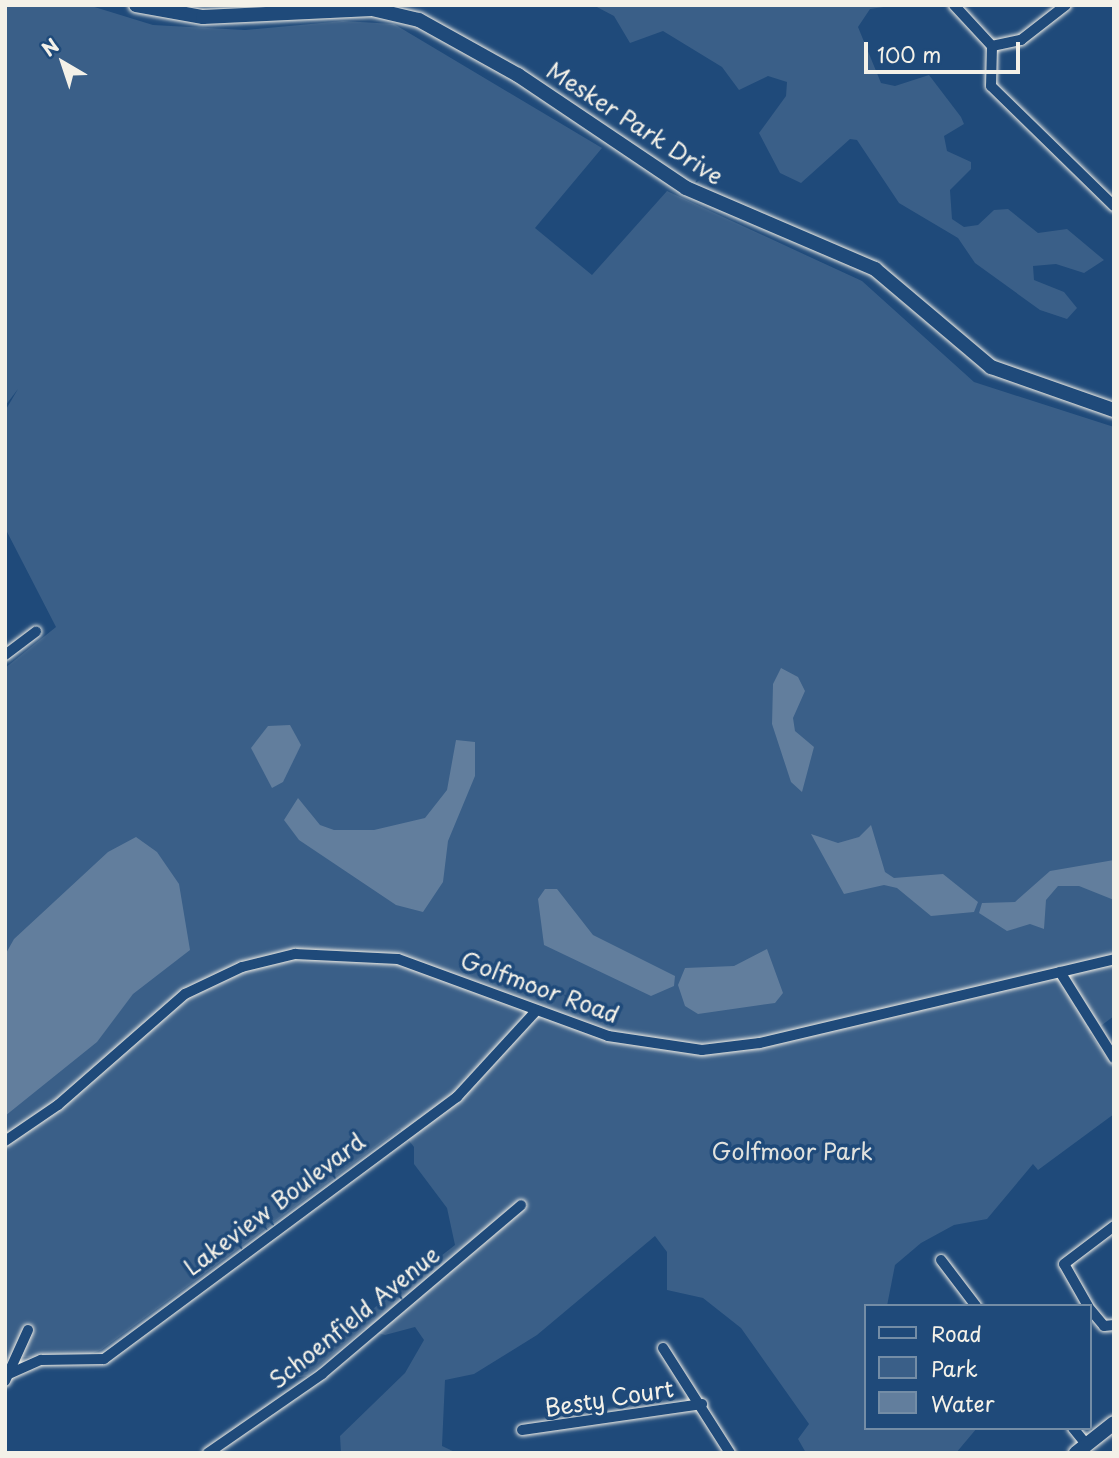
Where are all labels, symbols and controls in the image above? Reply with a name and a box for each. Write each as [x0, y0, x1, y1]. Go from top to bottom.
north arrow [28, 28, 98, 98]
scale bar [867, 28, 1023, 72]
text: N [35, 31, 64, 62]
text: 100 m [877, 38, 941, 70]
street label: Mesker Park Drive [541, 55, 729, 191]
street label: Golfmoor Road [456, 945, 624, 1029]
street label: Lakeview Boulevard [179, 1128, 369, 1280]
park label: Golfmoor Park [710, 1137, 874, 1165]
street label: Schoenfield Avenue [263, 1240, 445, 1394]
legend [864, 1304, 1091, 1430]
text: Road [931, 1317, 982, 1349]
text: Park [931, 1352, 978, 1384]
street label: Besty Court [542, 1374, 676, 1422]
text: Water [931, 1387, 994, 1419]

